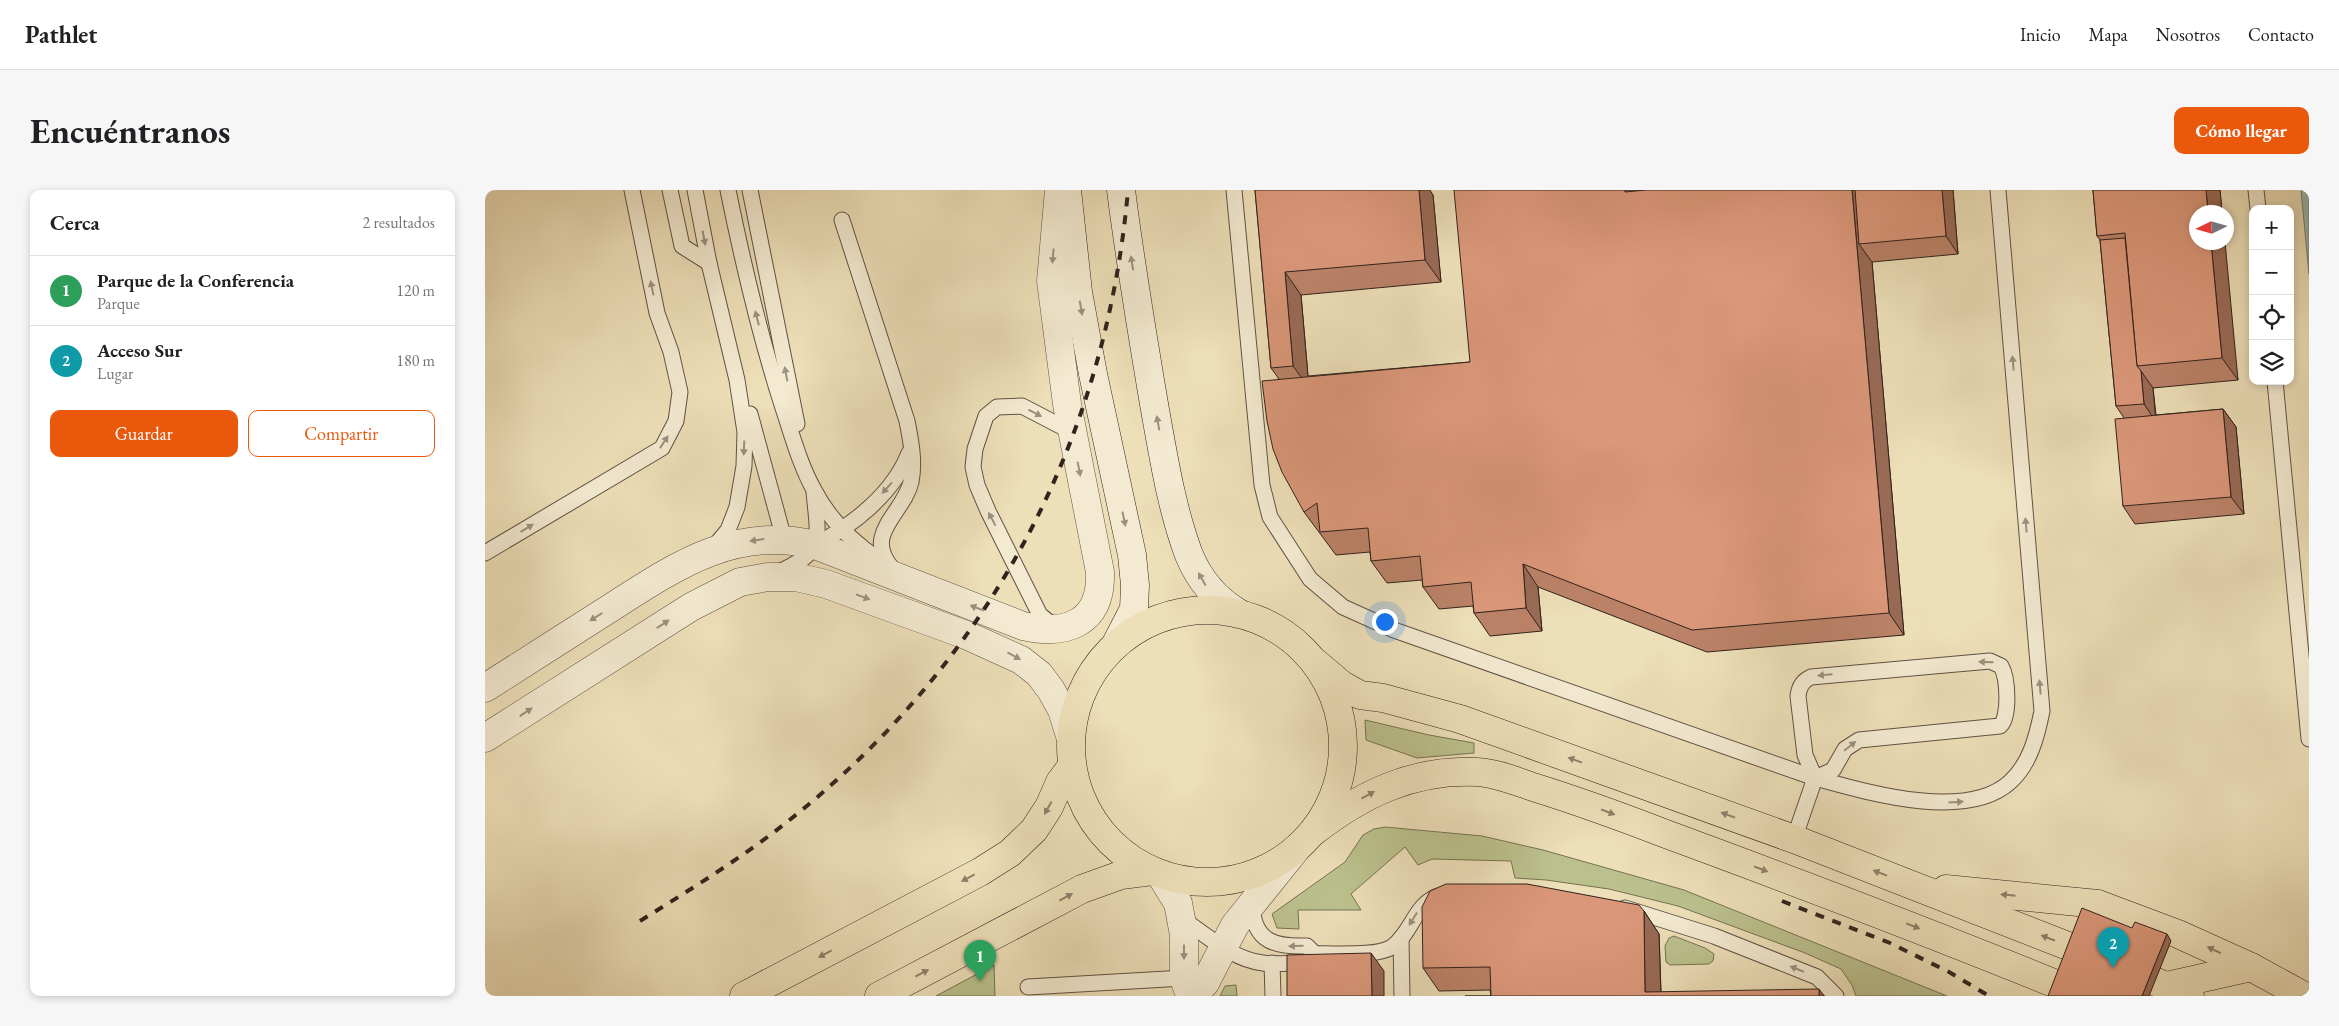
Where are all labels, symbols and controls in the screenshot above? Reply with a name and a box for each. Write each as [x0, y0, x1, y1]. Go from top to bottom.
text: Pathlet [25, 19, 97, 50]
text: Inicio [2020, 23, 2061, 46]
text: Mapa [2089, 23, 2128, 46]
text: Nosotros [2156, 23, 2220, 46]
text: Contacto [2248, 23, 2314, 46]
button: Cómo llegar [2174, 107, 2309, 154]
text: Encuéntranos [30, 108, 230, 153]
north arrow [2189, 205, 2234, 250]
map controls [2249, 205, 2294, 385]
button: + [2249, 205, 2294, 250]
text: Cerca [50, 209, 100, 236]
text: 2 resultados [363, 212, 435, 233]
one-way arrow [701, 230, 709, 246]
one-way arrow [1049, 248, 1057, 264]
button: − [2249, 250, 2294, 295]
one-way arrow [1127, 255, 1135, 271]
text: Parque de la Conferencia [97, 268, 294, 293]
one-way arrow [647, 279, 655, 295]
text: 1 [62, 280, 70, 301]
text: 120 m [396, 280, 435, 301]
text: Parque [97, 293, 140, 314]
button: locate [2249, 295, 2294, 340]
one-way arrow [1078, 300, 1086, 316]
one-way arrow [753, 310, 761, 325]
text: Acceso Sur [97, 338, 182, 363]
button: layers [2249, 340, 2294, 385]
text: 2 [62, 350, 70, 371]
text: 180 m [396, 350, 435, 371]
one-way arrow [2008, 354, 2016, 370]
text: Lugar [97, 363, 133, 384]
one-way arrow [782, 367, 790, 382]
one-way arrow [1028, 409, 1042, 417]
button: Guardar [50, 410, 238, 457]
button: Compartir [248, 410, 435, 457]
one-way arrow [1153, 415, 1161, 431]
one-way arrow [659, 435, 669, 449]
one-way arrow [740, 441, 748, 457]
one-way arrow [1075, 461, 1083, 476]
one-way arrow [881, 481, 893, 493]
one-way arrow [1121, 511, 1129, 527]
one-way arrow [988, 512, 996, 526]
one-way arrow [2022, 516, 2030, 532]
one-way arrow [520, 523, 534, 532]
one-way arrow [749, 537, 765, 545]
one-way arrow [1198, 571, 1206, 586]
one-way arrow [856, 593, 871, 601]
one-way arrow [970, 603, 984, 611]
your location [1372, 609, 1398, 635]
one-way arrow [589, 613, 603, 622]
one-way arrow [656, 620, 669, 629]
one-way arrow [1008, 652, 1021, 661]
one-way arrow [1978, 658, 1994, 666]
one-way arrow [1816, 672, 1832, 680]
one-way arrow [2036, 678, 2044, 694]
one-way arrow [519, 707, 533, 717]
one-way arrow [1843, 741, 1856, 752]
one-way arrow [1567, 756, 1582, 764]
one-way arrow [1361, 791, 1375, 799]
one-way arrow [1948, 797, 1964, 805]
one-way arrow [1043, 801, 1052, 815]
one-way arrow [1601, 809, 1616, 816]
one-way arrow [1720, 811, 1735, 819]
one-way arrow [1753, 866, 1768, 873]
one-way arrow [1873, 868, 1887, 876]
one-way arrow [961, 874, 976, 882]
one-way arrow [2000, 891, 2016, 899]
one-way arrow [1058, 893, 1073, 901]
one-way arrow [1408, 912, 1417, 925]
one-way arrow [1905, 923, 1920, 930]
pin: 2 [2097, 927, 2129, 968]
one-way arrow [2040, 934, 2055, 941]
pin: 1 [964, 940, 996, 981]
one-way arrow [1288, 943, 1304, 951]
one-way arrow [1180, 944, 1188, 960]
one-way arrow [2206, 946, 2221, 954]
one-way arrow [817, 950, 832, 958]
one-way arrow [1790, 964, 1804, 972]
one-way arrow [915, 969, 929, 977]

